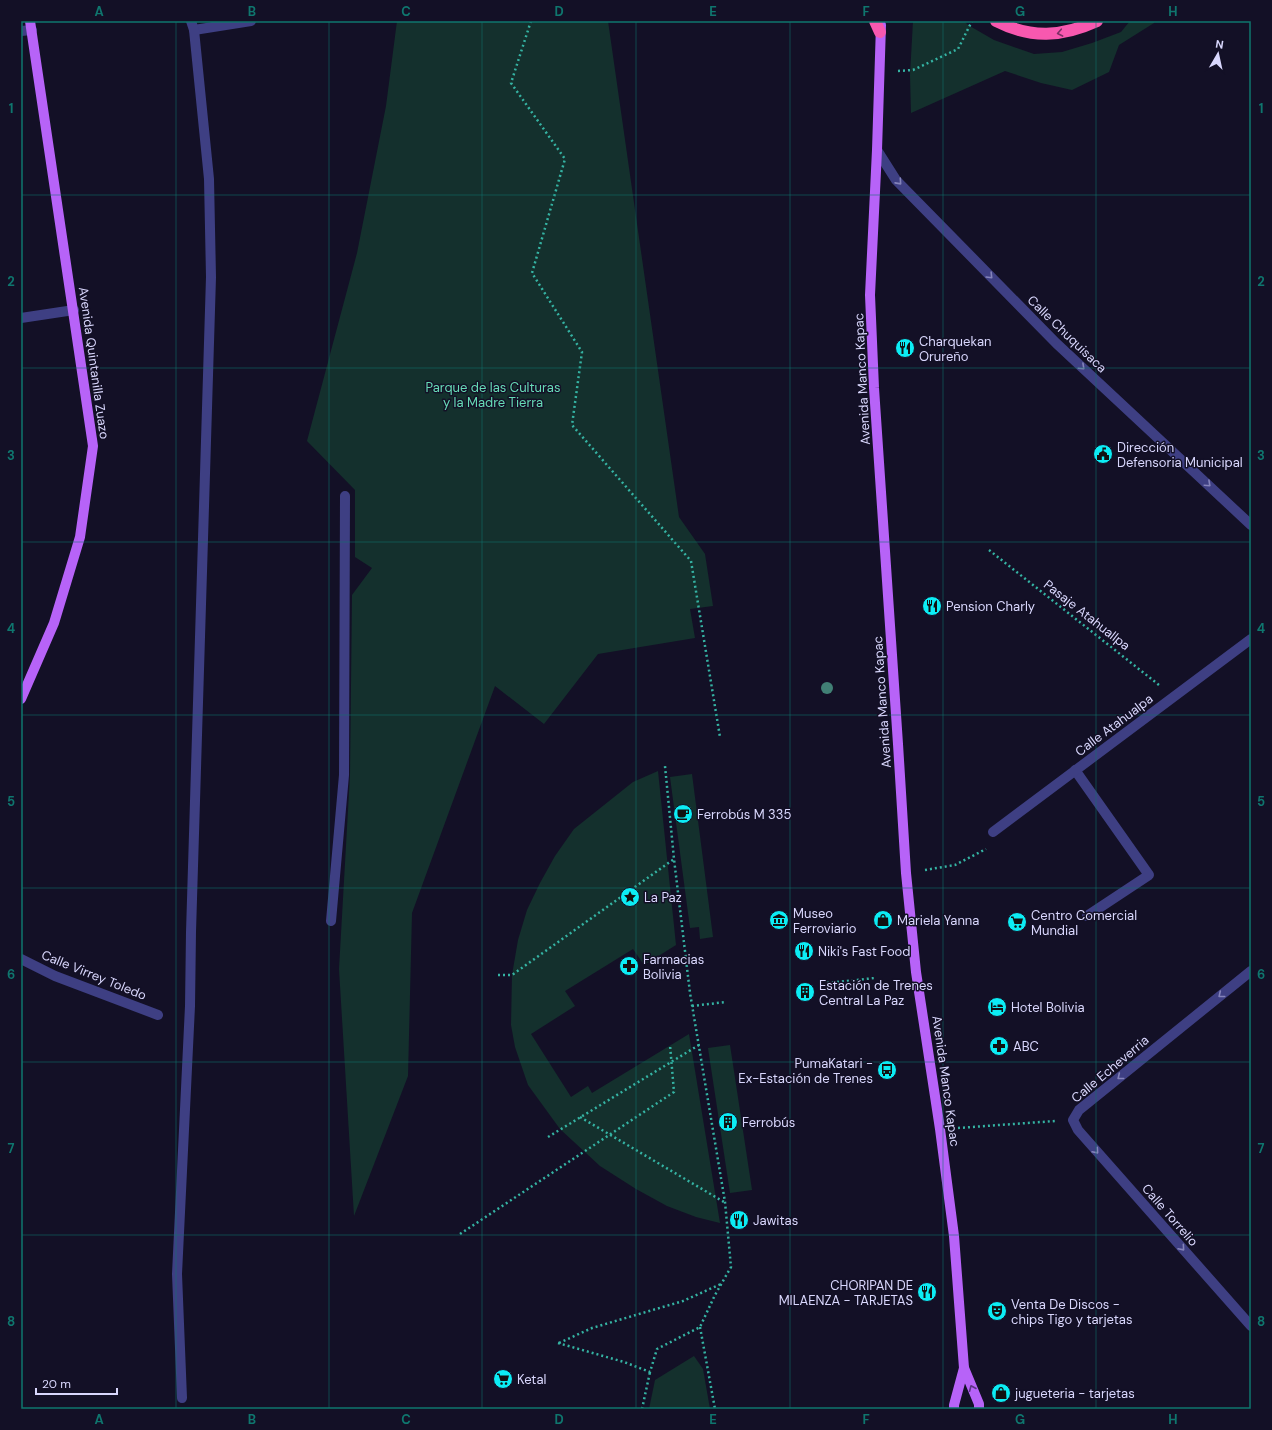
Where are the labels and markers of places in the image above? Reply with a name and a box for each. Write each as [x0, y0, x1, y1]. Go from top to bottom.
place label: Charquekan Orureño [919, 333, 991, 365]
restaurant icon: Charquekan Orureño [894, 337, 916, 359]
place label: Dirección Defensoria Municipal [1117, 439, 1243, 471]
public building icon: Dirección Defensoria Municipal [1092, 443, 1114, 465]
restaurant icon: Pension Charly [921, 595, 943, 617]
place label: Pension Charly [946, 598, 1035, 615]
cafe icon: Ferrobús M 335 [672, 803, 694, 825]
place label: Ferrobús M 335 [697, 806, 791, 823]
place icon: La Paz [619, 886, 641, 908]
place label: La Paz [644, 889, 682, 906]
place label: Museo Ferroviario [793, 905, 857, 937]
place label: Centro Comercial Mundial [1031, 907, 1137, 939]
museum icon: Museo Ferroviario [768, 909, 790, 931]
shop icon: Mariela Yanna [872, 909, 894, 931]
supermarket icon: Centro Comercial Mundial [1006, 911, 1028, 933]
place label: Mariela Yanna [897, 912, 979, 929]
restaurant icon: Niki's Fast Food [793, 940, 815, 962]
place label: Niki's Fast Food [818, 943, 910, 960]
place label: Farmacias Bolivia [643, 951, 704, 983]
pharmacy icon: Farmacias Bolivia [618, 955, 640, 977]
place label: Estación de Trenes Central La Paz [819, 977, 933, 1009]
building icon: Estación de Trenes Central La Paz [794, 981, 816, 1003]
hotel icon: Hotel Bolivia [986, 996, 1008, 1018]
place label: Hotel Bolivia [1011, 999, 1085, 1016]
pharmacy icon: ABC [988, 1035, 1010, 1057]
place label: ABC [1013, 1038, 1039, 1055]
place label: PumaKatari - Ex-Estación de Trenes [738, 1055, 873, 1087]
bus stop icon: PumaKatari - Ex-Estación de Trenes [876, 1059, 898, 1081]
building icon: Ferrobús [717, 1111, 739, 1133]
place label: Ferrobús [742, 1114, 795, 1131]
restaurant icon: Jawitas [728, 1209, 750, 1231]
place label: Jawitas [753, 1212, 798, 1229]
place label: CHORIPAN DE MILAENZA - TARJETAS [779, 1277, 913, 1309]
restaurant icon: CHORIPAN DE MILAENZA - TARJETAS [916, 1281, 938, 1303]
place label: Venta De Discos - chips Tigo y tarjetas [1011, 1296, 1132, 1328]
theatre icon: Venta De Discos - chips Tigo y tarjetas [986, 1300, 1008, 1322]
supermarket icon: Ketal [492, 1368, 514, 1390]
place label: Ketal [517, 1371, 546, 1388]
shop icon: jugueteria - tarjetas [990, 1382, 1012, 1404]
place label: jugueteria - tarjetas [1014, 1385, 1135, 1402]

